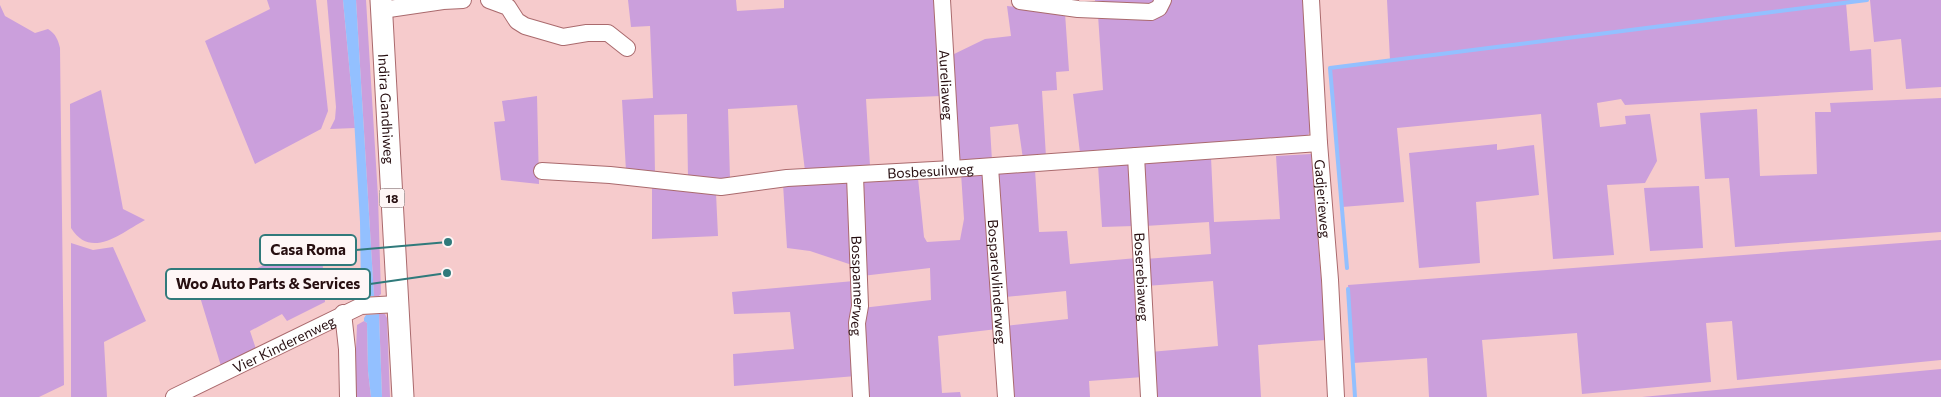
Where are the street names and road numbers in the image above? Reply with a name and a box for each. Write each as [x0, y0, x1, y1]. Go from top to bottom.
street label: Aureliaweg [936, 49, 958, 121]
street label: Indira Gandhiweg [375, 53, 399, 165]
street label: Bosbesuilweg [887, 159, 975, 181]
street label: Gadjerieweg [1312, 159, 1335, 239]
road number: 18 [380, 188, 404, 208]
street label: Bosparelvlinderweg [985, 219, 1011, 345]
street label: Boserebiaweg [1132, 232, 1153, 322]
street label: Bosspannerweg [848, 235, 869, 337]
street label: Vier Kinderenweg [230, 311, 338, 376]

